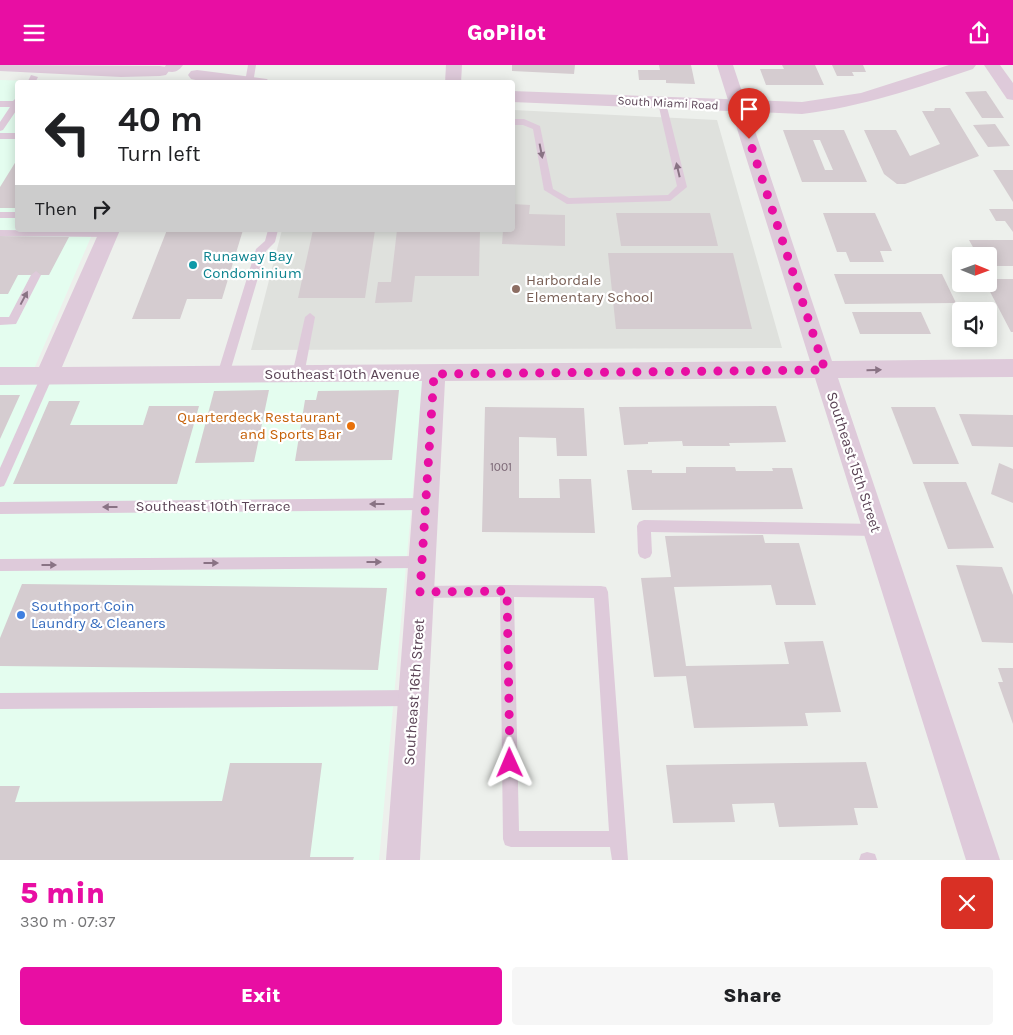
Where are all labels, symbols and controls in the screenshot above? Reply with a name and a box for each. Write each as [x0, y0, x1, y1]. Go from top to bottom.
icon: menu [20, 19, 48, 47]
icon: share [965, 19, 993, 47]
text: GoPilot [467, 20, 546, 46]
pin [728, 88, 770, 139]
street label: South Miami Road [617, 93, 719, 113]
icon: arrive [735, 95, 763, 123]
text: 40 m [118, 99, 203, 140]
icon: left [35, 100, 100, 165]
text: Turn left [118, 141, 201, 167]
one-way arrow [538, 143, 546, 159]
one-way arrow [674, 162, 682, 177]
icon: right [87, 195, 115, 223]
text: Then [35, 198, 77, 220]
place label: Runaway Bay Condominium [203, 247, 302, 282]
north arrow [952, 247, 998, 293]
map controls [952, 247, 997, 347]
marker: Runaway Bay Condominium [187, 259, 199, 271]
place label: Harbordale Elementary School [526, 271, 653, 306]
marker: Harbordale Elementary School [510, 283, 522, 295]
one-way arrow [20, 291, 28, 305]
button: sound [952, 302, 997, 347]
street label: Southeast 10th Avenue [264, 365, 420, 383]
one-way arrow [866, 366, 882, 374]
street label: Southeast 15th Street [823, 389, 885, 535]
place label: Quarterdeck Restaurant and Sports Bar [177, 408, 342, 443]
marker: Quarterdeck Restaurant and Sports Bar [345, 420, 357, 432]
house number: 1001 [490, 460, 512, 474]
street label: Southeast 10th Terrace [136, 497, 290, 515]
one-way arrow [369, 500, 385, 508]
one-way arrow [102, 503, 118, 511]
one-way arrow [366, 558, 382, 566]
one-way arrow [203, 559, 219, 567]
one-way arrow [41, 561, 57, 569]
place label: Southport Coin Laundry & Cleaners [31, 597, 166, 632]
marker: Southport Coin Laundry & Cleaners [15, 609, 27, 621]
street label: Southeast 16th Street [400, 618, 428, 766]
position arrow [483, 736, 535, 788]
text: 5 min [20, 875, 105, 911]
button: close [941, 877, 993, 929]
text: 330 m · 07:37 [20, 912, 115, 931]
button: Exit [20, 967, 502, 1025]
button: Share [512, 967, 993, 1025]

